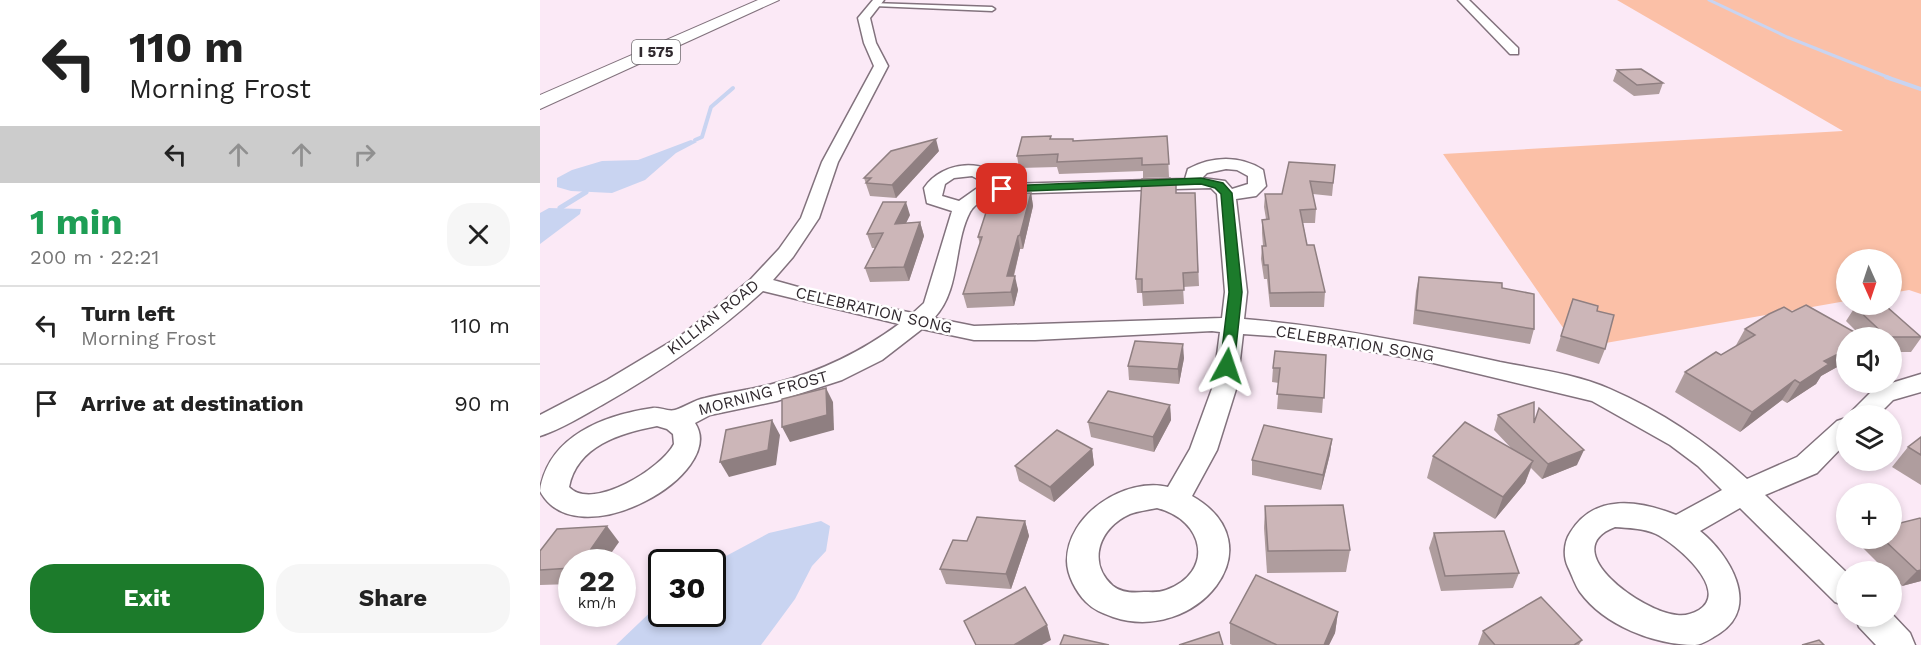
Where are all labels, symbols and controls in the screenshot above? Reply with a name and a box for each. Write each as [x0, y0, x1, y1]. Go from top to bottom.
text: 110 m [129, 23, 244, 72]
icon: left [30, 24, 108, 102]
road number: I 575 [632, 40, 680, 64]
text: Morning Frost [129, 73, 311, 105]
icon: left [159, 138, 192, 171]
icon: ahead [222, 138, 255, 171]
icon: ahead [285, 138, 318, 171]
icon: right [348, 138, 381, 171]
pin [976, 163, 1027, 214]
icon: arrive [985, 172, 1018, 205]
text: 1 min [30, 201, 122, 243]
button: close [447, 203, 510, 266]
text: 200 m · 22:21 [30, 245, 159, 269]
north arrow [1836, 249, 1902, 315]
map controls [1836, 249, 1902, 627]
street label: KILLIAN ROAD [663, 275, 763, 359]
street label: CELEBRATION SONG [794, 283, 954, 337]
text: Turn left [81, 301, 175, 326]
icon: left [30, 309, 63, 342]
text: 110 m [451, 313, 510, 338]
street label: CELEBRATION SONG [1274, 321, 1436, 365]
text: Morning Frost [81, 326, 216, 350]
button: sound [1836, 327, 1902, 393]
position arrow [1195, 334, 1259, 398]
street label: MORNING FROST [696, 366, 830, 419]
icon: arrive [30, 387, 63, 420]
text: Arrive at destination [81, 391, 304, 416]
text: 90 m [454, 391, 510, 416]
button: layers [1836, 405, 1902, 471]
button: + [1836, 483, 1902, 549]
speed limit sign: 30 [648, 549, 726, 627]
button: − [1836, 561, 1902, 627]
text: 22 [579, 563, 615, 598]
button: Exit [30, 564, 264, 633]
button: Share [276, 564, 510, 633]
text: km/h [578, 594, 616, 612]

